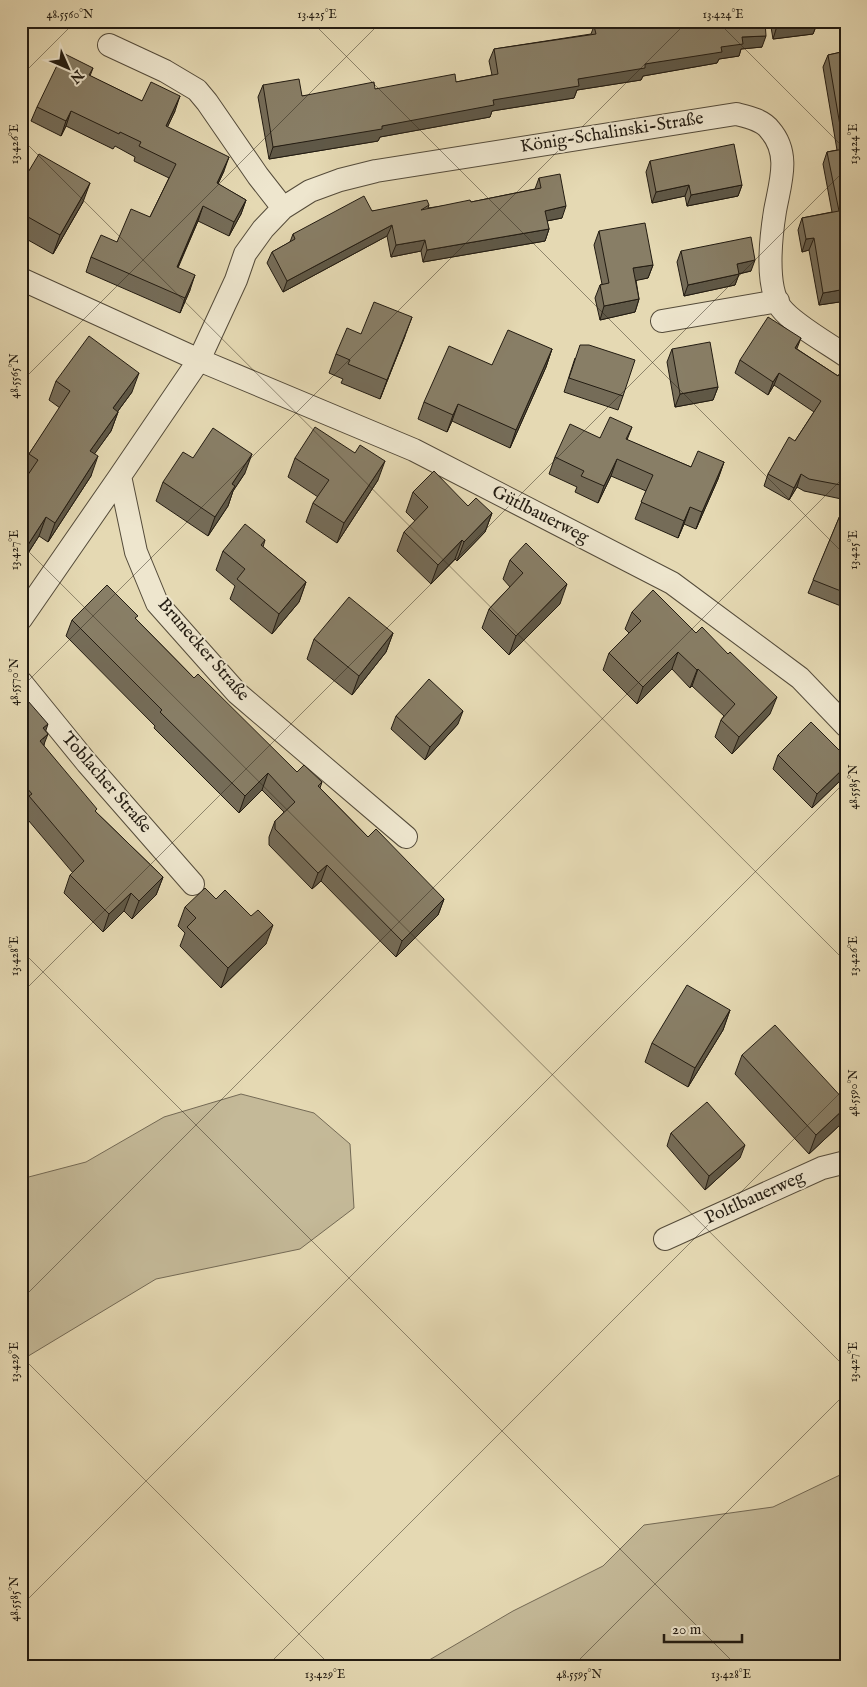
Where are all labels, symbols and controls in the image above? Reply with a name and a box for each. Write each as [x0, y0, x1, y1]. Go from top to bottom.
text: 48.5560°N [47, 7, 94, 22]
text: 13.425°E [297, 7, 337, 22]
text: 13.424°E [702, 7, 744, 22]
north arrow [42, 42, 92, 92]
text: N [66, 65, 88, 87]
street label: König-Schalinski-Straße [519, 107, 705, 159]
text: 13.424°E [846, 123, 861, 165]
text: 13.426°E [7, 124, 22, 164]
text: 48.5565°N [7, 353, 22, 399]
street label: Gütlbauerweg [487, 481, 593, 549]
text: 13.427°E [7, 530, 22, 570]
text: 13.425°E [846, 530, 861, 570]
street label: Brunecker Straße [152, 594, 254, 706]
text: 48.5570°N [7, 658, 22, 706]
street label: Toblacher Straße [56, 728, 156, 838]
text: 48.5585°N [846, 764, 861, 810]
text: 13.428°E [7, 936, 22, 976]
text: 13.426°E [846, 936, 861, 976]
text: 48.5590°N [846, 1069, 861, 1117]
street label: Poltlbauerweg [701, 1166, 809, 1230]
text: 13.429°E [7, 1342, 22, 1382]
text: 13.427°E [846, 1342, 861, 1382]
text: 48.5585°N [7, 1576, 22, 1622]
scale bar [664, 1612, 742, 1644]
text: 20 m [672, 1620, 702, 1639]
text: 13.429°E [305, 1667, 345, 1682]
text: 48.5595°N [556, 1667, 602, 1682]
text: 13.428°E [711, 1667, 751, 1682]

